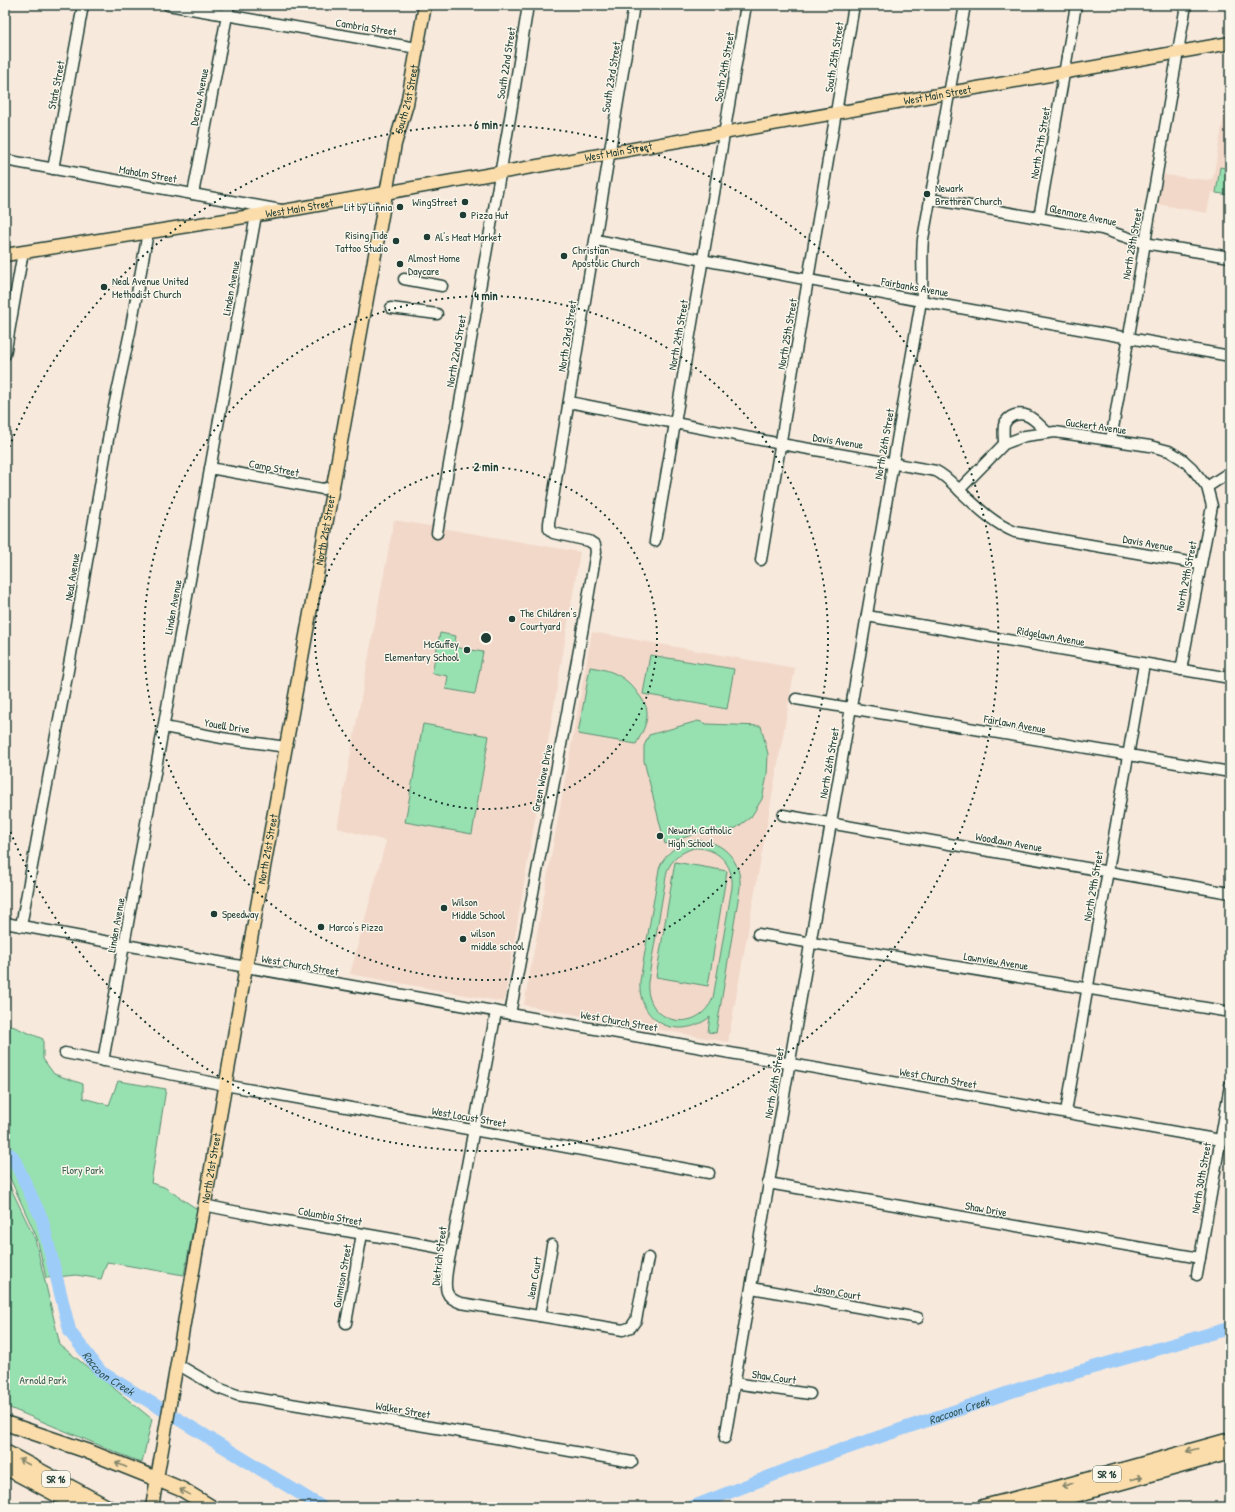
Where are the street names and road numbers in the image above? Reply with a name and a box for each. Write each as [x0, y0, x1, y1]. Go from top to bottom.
street label: Cambria Street [335, 15, 398, 39]
street label: South 25th Street [822, 21, 847, 93]
street label: South 22nd Street [493, 26, 519, 100]
street label: South 24th Street [711, 31, 737, 103]
street label: South 23rd Street [598, 40, 624, 113]
street label: State Street [44, 59, 68, 111]
street label: South 21st Street [392, 63, 421, 135]
street label: Decrow Avenue [187, 67, 212, 127]
street label: West Main Street [902, 82, 972, 108]
street label: North 27th Street [1027, 106, 1053, 180]
street label: West Main Street [583, 139, 653, 164]
street label: Maholm Street [118, 162, 178, 186]
street label: West Main Street [265, 195, 334, 221]
street label: Glenmore Avenue [1048, 201, 1119, 229]
street label: North 28th Street [1119, 207, 1145, 281]
street label: Linden Avenue [219, 259, 243, 317]
street label: Fairbanks Avenue [879, 274, 950, 300]
street label: North 25th Street [774, 297, 800, 371]
street label: North 24th Street [665, 298, 691, 371]
street label: North 23rd Street [554, 299, 580, 373]
street label: North 22nd Street [443, 314, 469, 388]
street label: North 26th Street [871, 407, 897, 480]
street label: Guckert Avenue [1065, 415, 1128, 437]
street label: Davis Avenue [812, 430, 865, 452]
street label: Camp Street [248, 456, 300, 480]
street label: North 21st Street [312, 494, 338, 566]
street label: Davis Avenue [1122, 532, 1175, 554]
street label: North 29th Street [1172, 540, 1200, 612]
street label: Neal Avenue [61, 552, 83, 602]
street label: Linden Avenue [161, 578, 185, 636]
street label: Ridgelawn Avenue [1016, 623, 1087, 649]
street label: Fairlawn Avenue [982, 711, 1048, 736]
street label: Youell Drive [203, 715, 251, 737]
street label: North 26th Street [816, 726, 842, 799]
street label: Green Wave Drive [529, 742, 556, 813]
street label: North 21st Street [254, 813, 281, 885]
street label: Woodlawn Avenue [974, 829, 1044, 855]
street label: North 29th Street [1080, 850, 1106, 922]
street label: Linden Avenue [104, 896, 128, 954]
street label: Lawnview Avenue [963, 949, 1030, 973]
street label: West Church Street [260, 951, 340, 979]
street label: West Church Street [579, 1007, 659, 1035]
street label: North 26th Street [761, 1046, 787, 1119]
street label: West Church Street [898, 1064, 978, 1092]
street label: West Locust Street [431, 1104, 507, 1130]
street label: North 21st Street [198, 1132, 224, 1204]
street label: North 30th Street [1188, 1141, 1214, 1215]
street label: Shaw Drive [964, 1198, 1009, 1220]
street label: Columbia Street [297, 1203, 363, 1229]
street label: Dietrich Street [428, 1225, 450, 1286]
street label: Gunnison Street [330, 1243, 354, 1309]
street label: Jean Court [523, 1255, 545, 1300]
street label: Jason Court [812, 1281, 862, 1303]
street label: Shaw Court [751, 1367, 797, 1387]
street label: Walker Street [375, 1398, 432, 1422]
road number: SR 16 [1093, 1466, 1121, 1482]
road number: SR 16 [42, 1471, 70, 1487]

